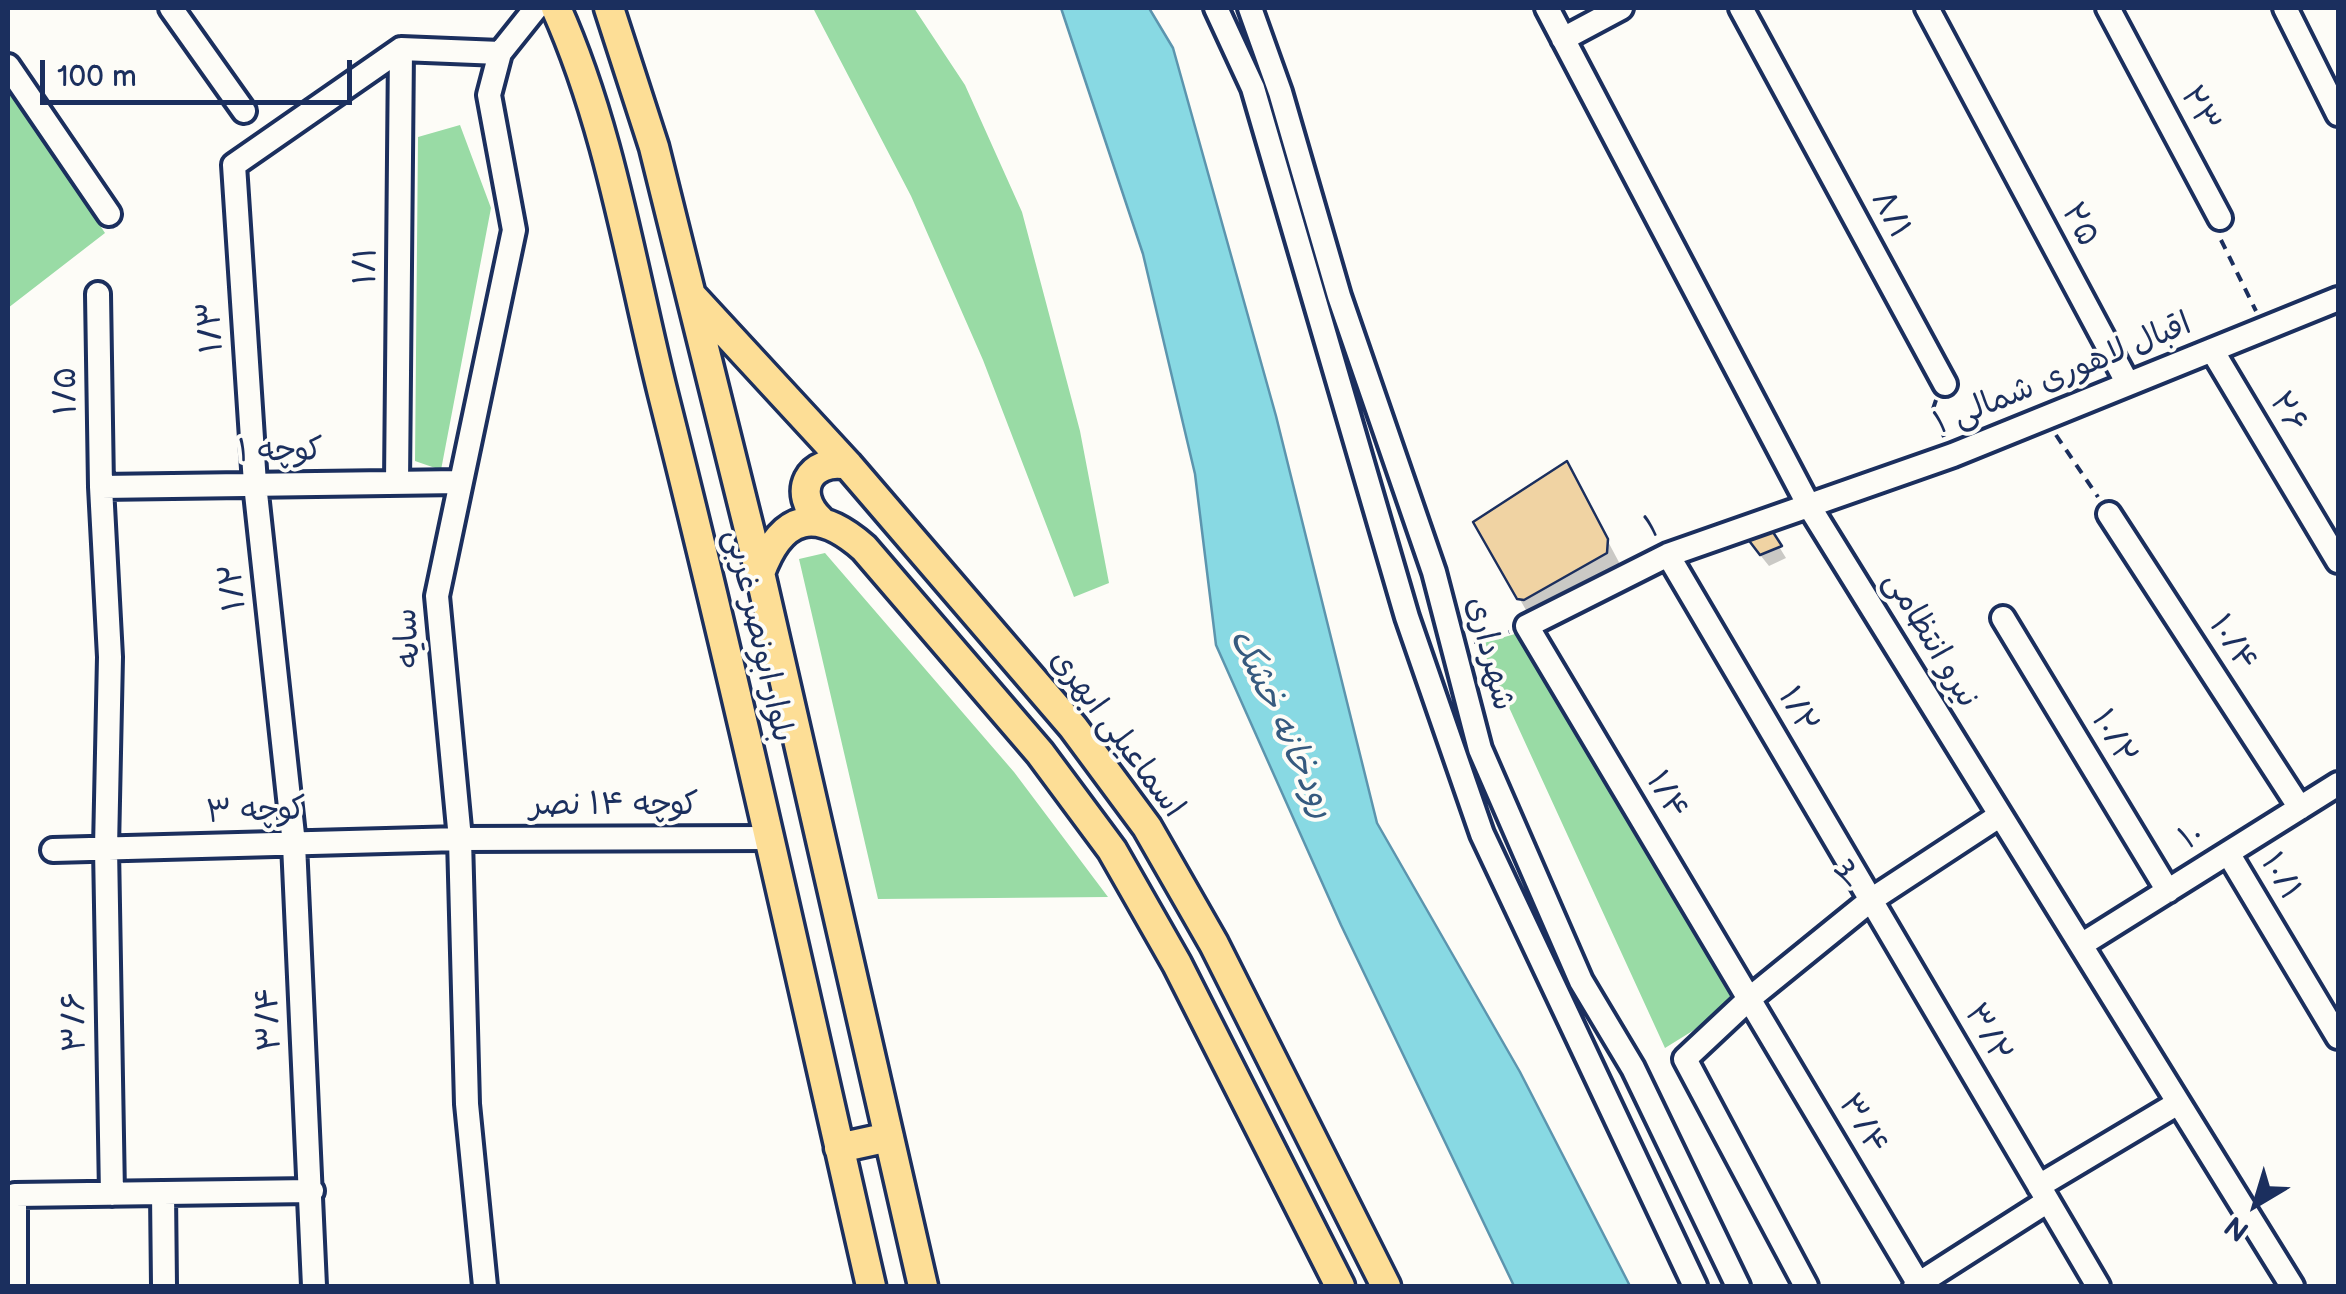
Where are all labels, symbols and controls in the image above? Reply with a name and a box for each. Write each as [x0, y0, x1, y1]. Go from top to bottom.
scale bar [45, 40, 358, 102]
text: 100 m [57, 59, 137, 95]
street label: ۲۳ [2171, 80, 2227, 140]
street label: ۸/۱ [1862, 185, 1918, 245]
street label: ۲۵ [2052, 197, 2106, 253]
street label: ۱/۱ [347, 247, 387, 285]
street label: ۱/۳ [191, 300, 233, 354]
street label: اقبال لاهوری شمالی ۱ [1929, 306, 2197, 444]
street label: ۱/۵ [47, 367, 87, 415]
street label: ۲۶ [2260, 386, 2314, 440]
street label: کوچه ۱ [237, 432, 323, 472]
street label: ۱ [1639, 508, 1665, 548]
street label: بلوار ابونصر غربی [715, 526, 801, 746]
street label: ۱/۲ [212, 561, 256, 613]
street label: نیرو انتظامی [1874, 565, 1986, 715]
street label: شهرداری [1456, 593, 1522, 715]
street label: سایه [388, 607, 430, 669]
street label: ۱۰/۴ [2199, 608, 2265, 680]
water label: رودخانه خشک [1219, 622, 1343, 826]
street label: اسماعیلی ابهری [1040, 642, 1192, 826]
street label: ۱/۲ [1768, 681, 1826, 741]
street label: ۱۰/۲ [2082, 703, 2144, 773]
street label: ۱/۴ [1637, 765, 1695, 827]
street label: کوچه ۱۴ نصر [529, 787, 699, 825]
street label: کوچه ۳ [205, 791, 307, 833]
street label: ۱۰ [2172, 815, 2212, 859]
street label: ۱۰/۱ [2251, 846, 2309, 908]
street label: ۳ [1829, 853, 1873, 899]
street label: ۳/۴ [249, 986, 291, 1052]
street label: ۳/۶ [56, 992, 96, 1052]
street label: ۳/۲ [1955, 997, 2019, 1071]
street label: ۳/۴ [1829, 1087, 1895, 1163]
north arrow [2206, 1154, 2306, 1254]
text: N [2219, 1209, 2256, 1248]

